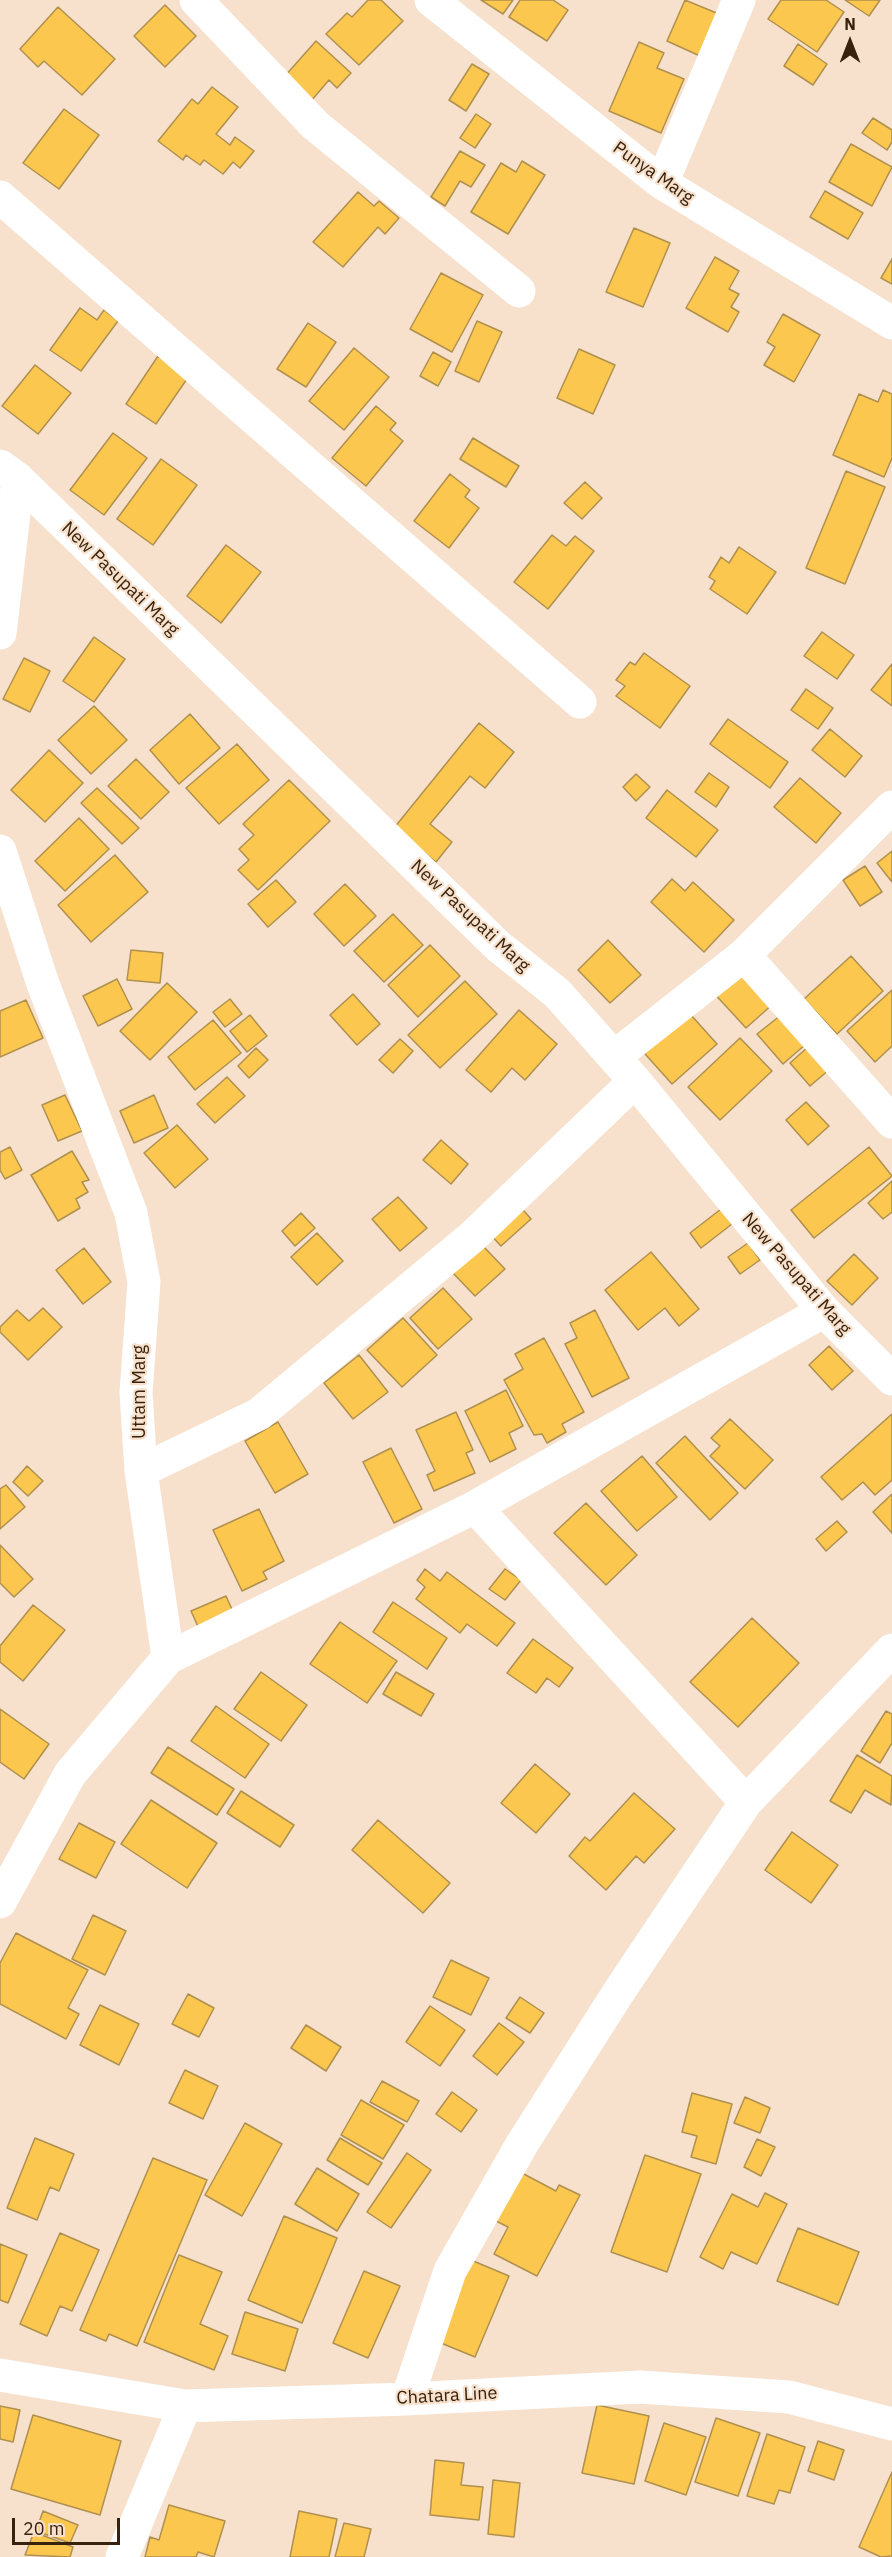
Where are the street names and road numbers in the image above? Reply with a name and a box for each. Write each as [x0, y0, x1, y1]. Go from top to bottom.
street label: Punya Marg [608, 137, 698, 209]
street label: New Pasupati Marg [57, 517, 183, 641]
street label: New Pasupati Marg [406, 855, 534, 977]
street label: New Pasupati Marg [737, 1208, 855, 1340]
street label: Uttam Marg [129, 1345, 151, 1439]
street label: Chatara Line [396, 2383, 498, 2409]

